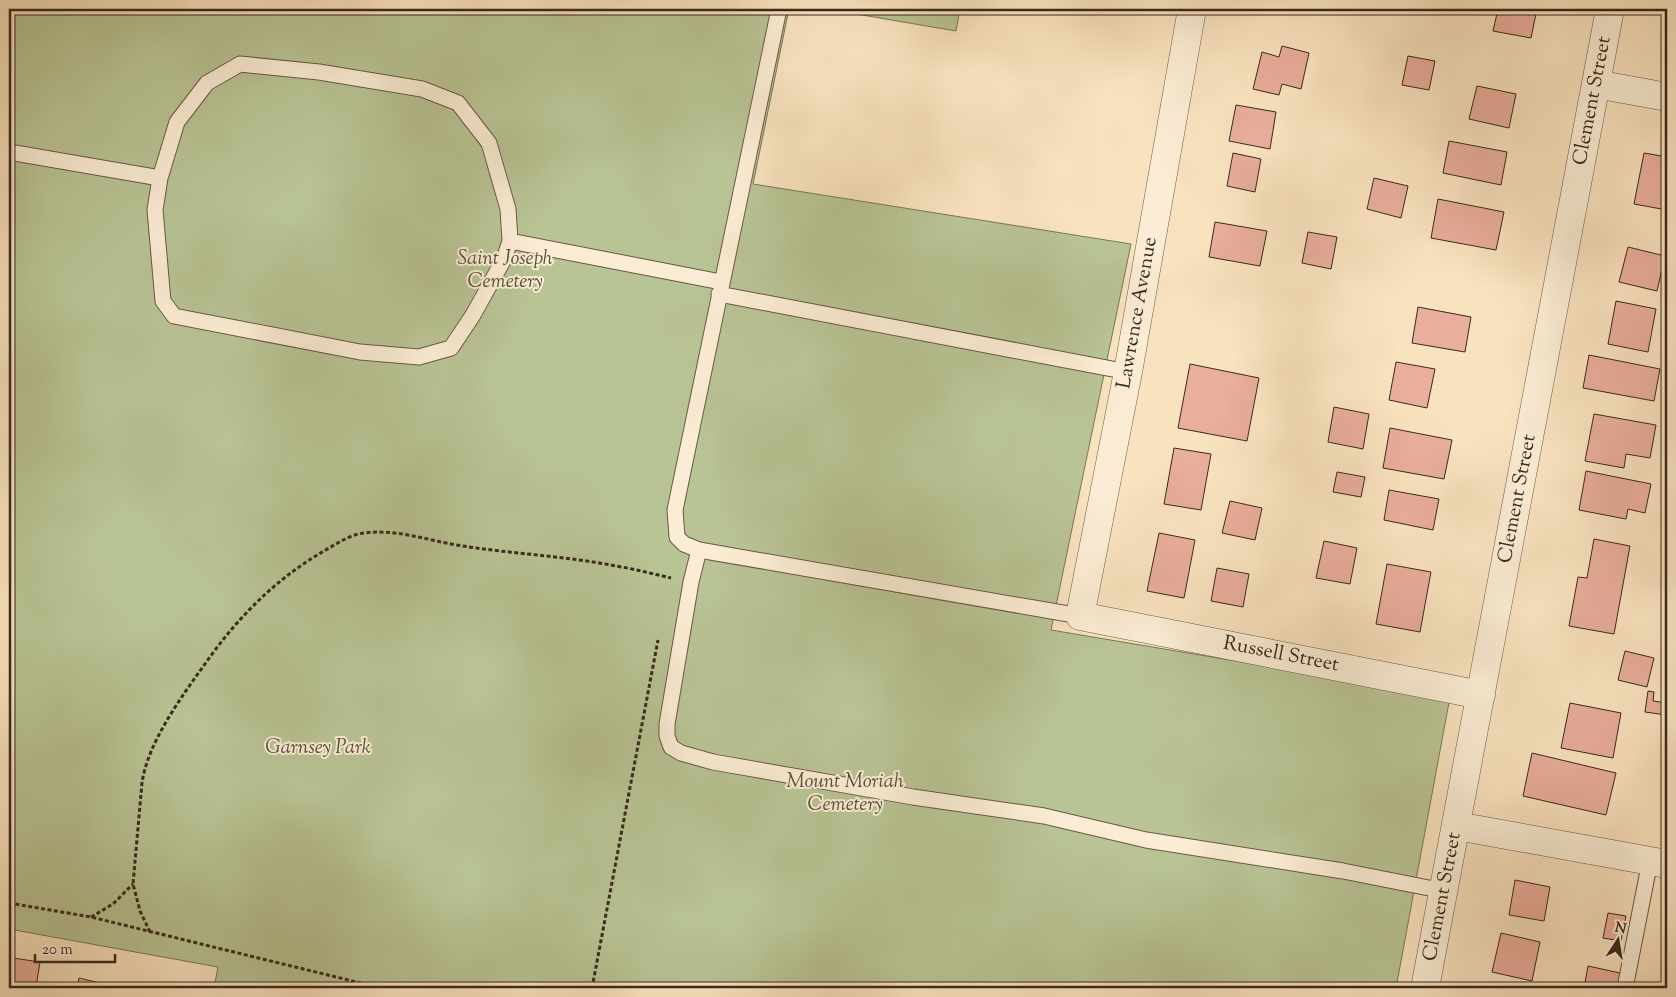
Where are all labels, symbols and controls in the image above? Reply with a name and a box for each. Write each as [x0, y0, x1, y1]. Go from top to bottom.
street label: Clement Street [1566, 34, 1620, 168]
street label: Lawrence Avenue [1110, 235, 1166, 391]
park label: Saint Joseph Cemetery [457, 245, 553, 297]
street label: Clement Street [1491, 432, 1545, 566]
street label: Russell Street [1221, 630, 1341, 680]
park label: Garnsey Park [265, 734, 371, 763]
park label: Mount Moriah Cemetery [786, 768, 904, 820]
street label: Clement Street [1416, 830, 1470, 964]
north arrow [1594, 914, 1644, 964]
text: N [1613, 918, 1628, 940]
scale bar [35, 932, 115, 964]
text: 20 m [42, 940, 73, 961]

